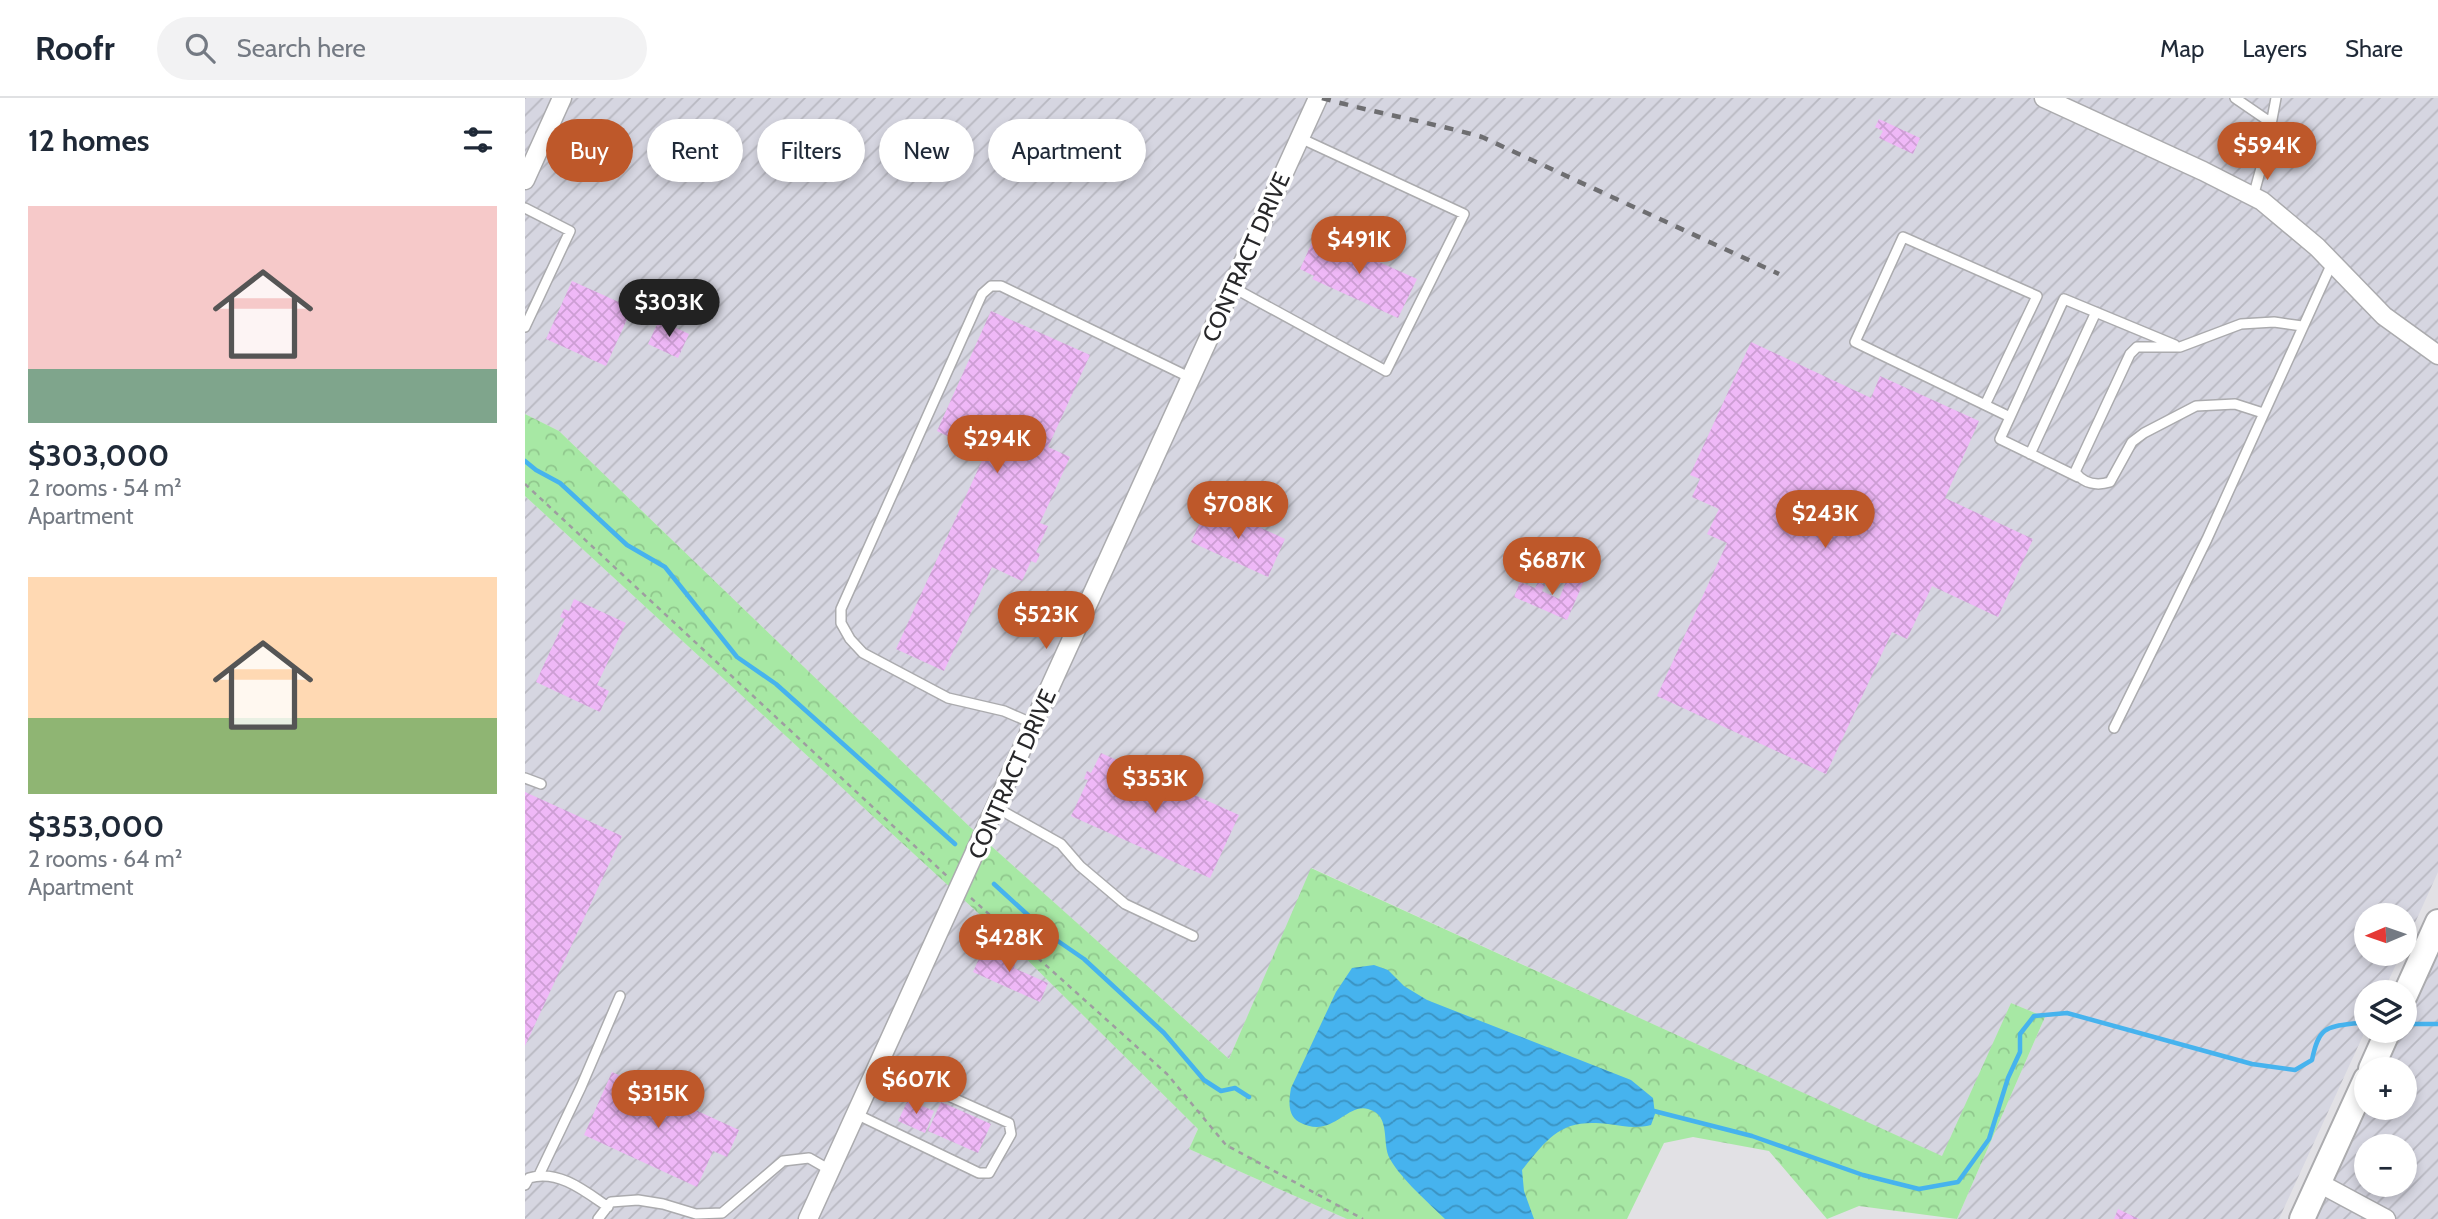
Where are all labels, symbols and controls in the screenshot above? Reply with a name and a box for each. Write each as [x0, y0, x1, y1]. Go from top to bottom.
search box [157, 17, 647, 80]
text: Roofr [35, 28, 115, 68]
icon: search [181, 29, 219, 67]
text: Search here [237, 32, 366, 64]
text: Map [2160, 34, 2204, 63]
text: Layers [2242, 34, 2307, 63]
text: Share [2345, 34, 2403, 63]
chip: Buy [546, 119, 633, 182]
chip: Rent [647, 119, 743, 182]
chip: Filters [757, 119, 865, 182]
chip: New [879, 119, 974, 182]
chip: Apartment [988, 119, 1146, 182]
icon: filters [459, 121, 497, 159]
text: 12 homes [28, 122, 150, 159]
pin: $594K [2218, 122, 2316, 182]
text: $594K [2233, 131, 2301, 159]
street label: CONTRACT DRIVE [1196, 168, 1296, 346]
pin: $491K [1310, 216, 1408, 276]
text: $491K [1327, 225, 1391, 253]
icon: home [200, 251, 326, 377]
pin: $303K [620, 280, 718, 339]
text: $303K [635, 288, 703, 316]
pin: $294K [948, 416, 1046, 475]
text: $294K [963, 424, 1031, 452]
text: $303,000 [28, 437, 169, 474]
text: 2 rooms · 54 m² [28, 474, 182, 502]
pin: $708K [1189, 482, 1287, 541]
text: $708K [1203, 490, 1273, 518]
pin: $243K [1776, 490, 1874, 550]
text: $243K [1792, 499, 1858, 527]
text: Apartment [28, 502, 133, 530]
pin: $687K [1503, 538, 1601, 597]
text: $687K [1519, 546, 1585, 574]
pin: $523K [997, 592, 1095, 651]
text: $523K [1014, 600, 1078, 628]
icon: home [200, 622, 326, 748]
street label: CONTRACT DRIVE [962, 685, 1062, 863]
pin: $353K [1106, 756, 1204, 815]
text: $353K [1123, 764, 1187, 792]
text: $353,000 [28, 808, 164, 845]
text: 2 rooms · 64 m² [28, 845, 182, 873]
text: Apartment [28, 873, 133, 901]
north arrow [2354, 903, 2417, 966]
map controls [2354, 903, 2417, 1197]
pin: $428K [960, 914, 1058, 974]
text: $428K [975, 923, 1043, 951]
button: layers [2354, 980, 2417, 1043]
pin: $607K [867, 1056, 965, 1116]
button: + [2354, 1057, 2417, 1120]
text: $607K [882, 1065, 950, 1093]
pin: $315K [609, 1070, 707, 1130]
text: $315K [628, 1079, 689, 1107]
button: − [2354, 1134, 2417, 1197]

